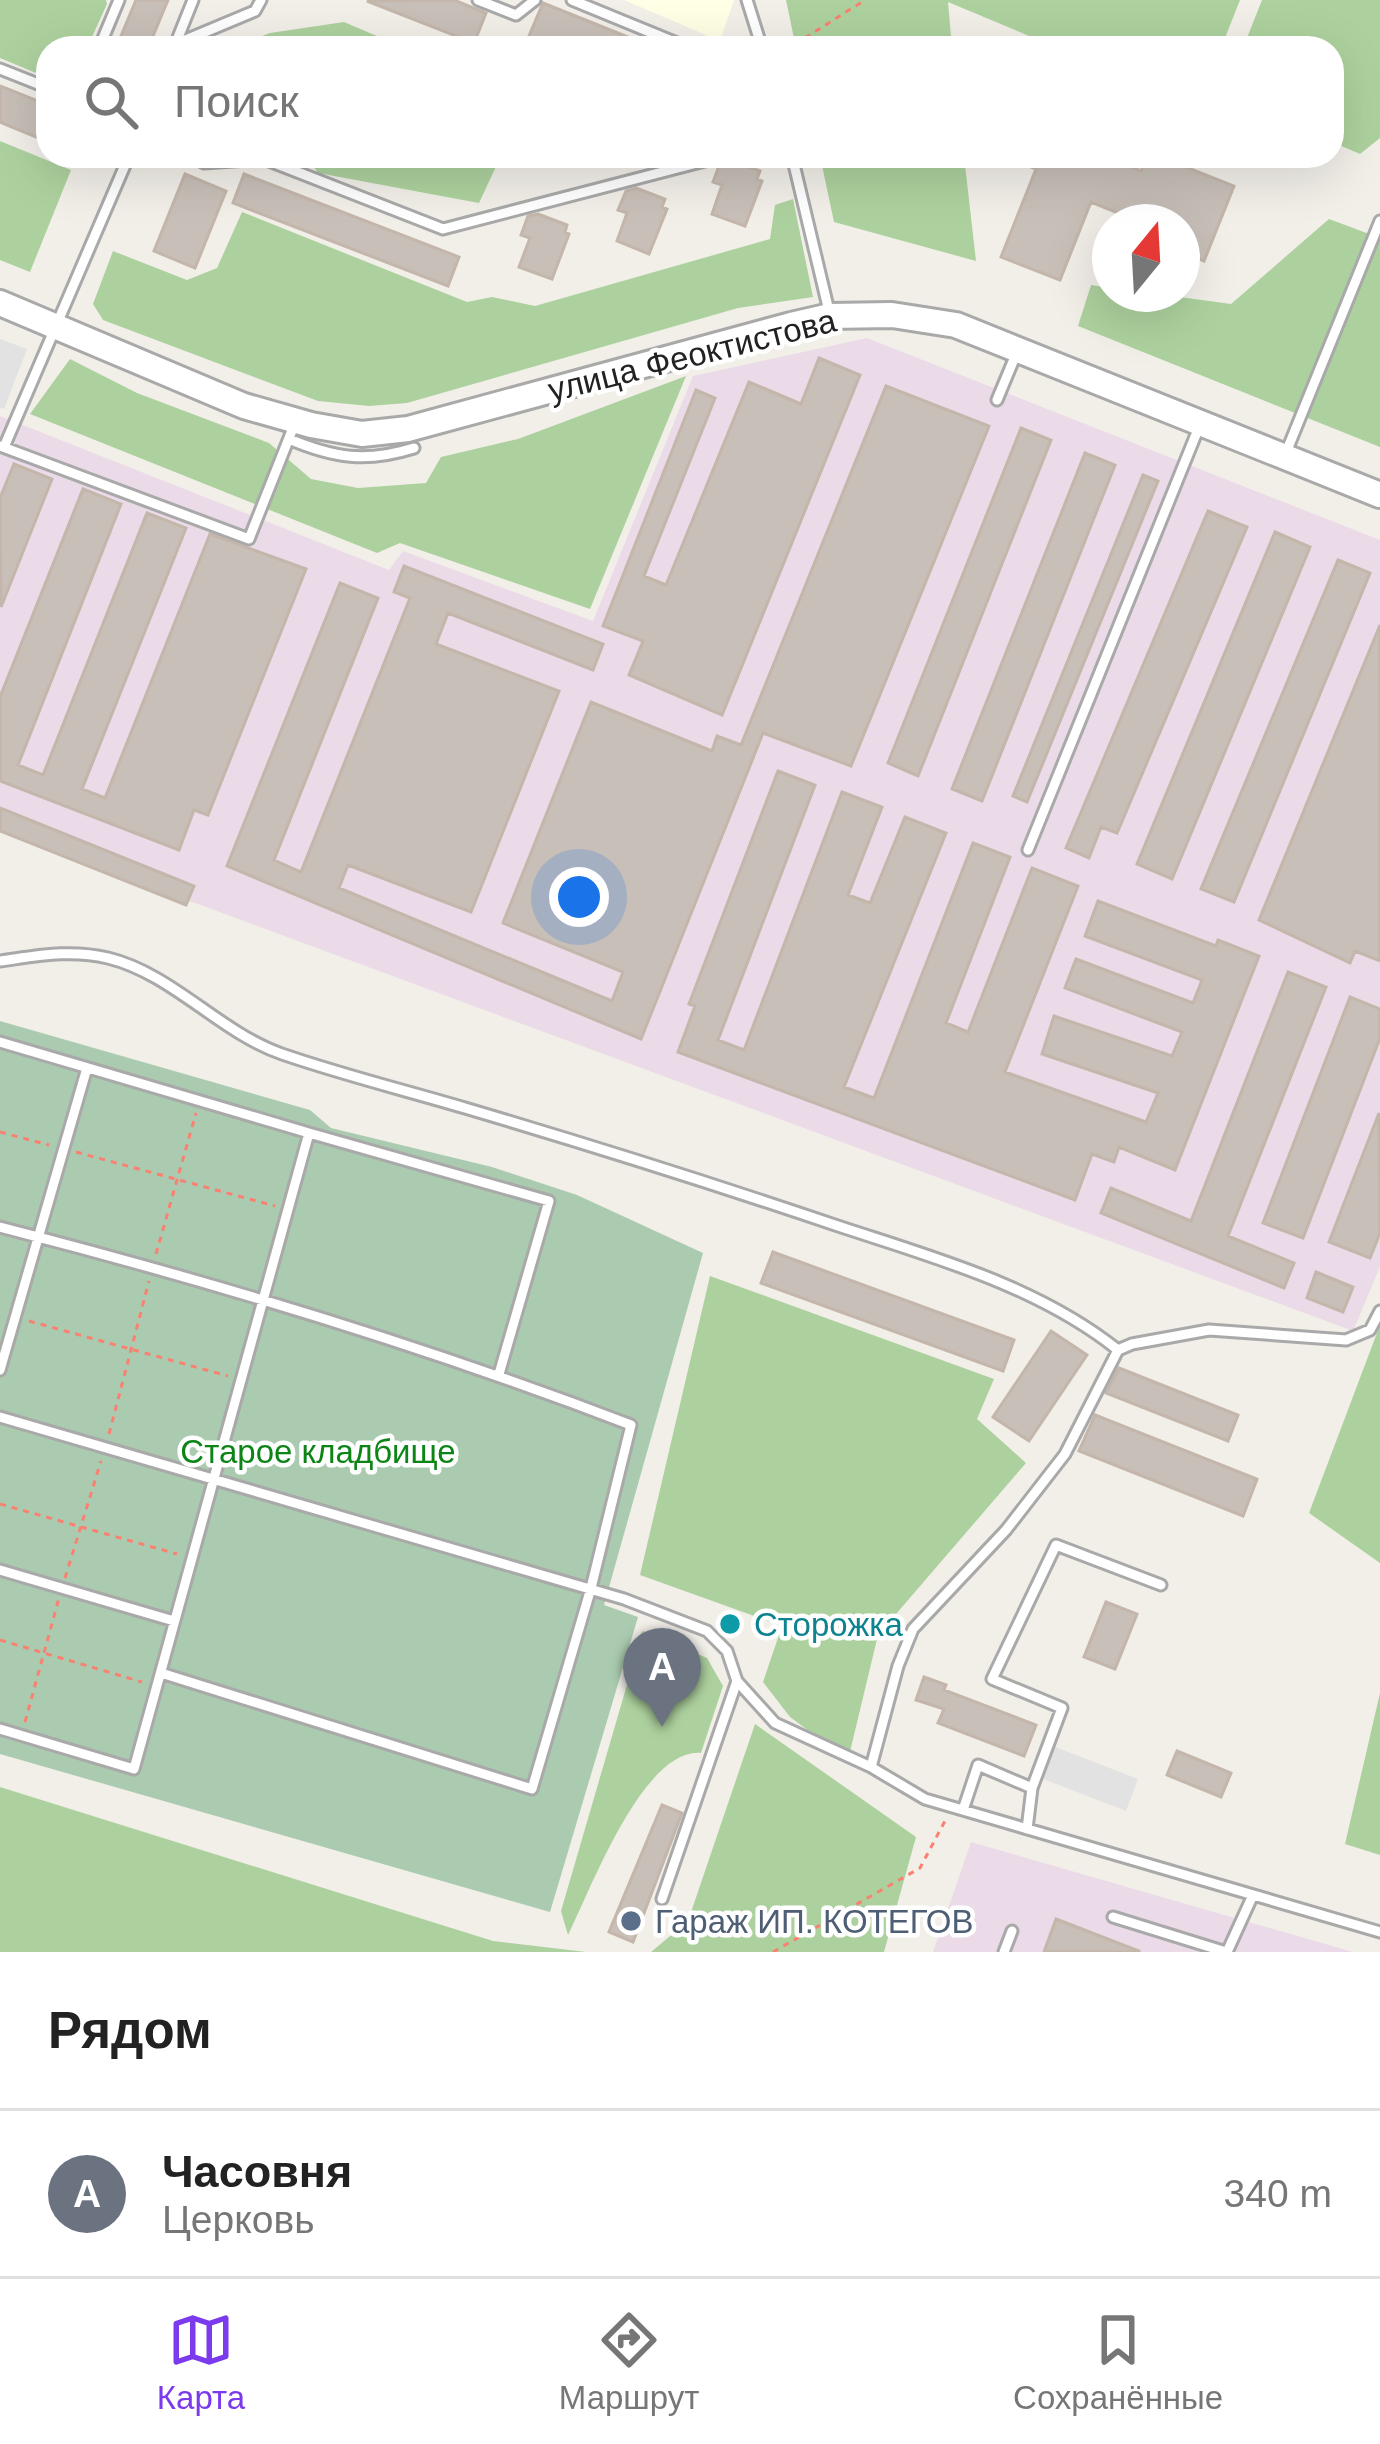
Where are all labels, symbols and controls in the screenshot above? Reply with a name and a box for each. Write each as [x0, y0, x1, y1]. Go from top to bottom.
search box [36, 36, 1344, 168]
icon: search [78, 69, 144, 135]
text: Поиск [174, 76, 299, 127]
north arrow [1092, 204, 1200, 312]
street label: улица Феоктистова [544, 301, 840, 409]
your location [549, 867, 609, 927]
park label: Старое кладбище [180, 1433, 456, 1470]
place label: Сторожка [754, 1606, 904, 1643]
marker: Сторожка [717, 1611, 743, 1637]
pin: A [623, 1628, 701, 1727]
place label: Гараж ИП. КОТЕГОВ [655, 1903, 973, 1940]
marker: Гараж ИП. КОТЕГОВ [618, 1908, 644, 1934]
text: Рядом [48, 2002, 212, 2059]
text: Часовня [162, 2146, 352, 2197]
text: A [73, 2172, 101, 2215]
text: 340 m [1224, 2172, 1332, 2215]
text: Церковь [162, 2198, 314, 2241]
tab: Карта [157, 2307, 245, 2417]
tab: Маршрут [559, 2307, 699, 2417]
tab: Сохранённые [1013, 2307, 1223, 2417]

